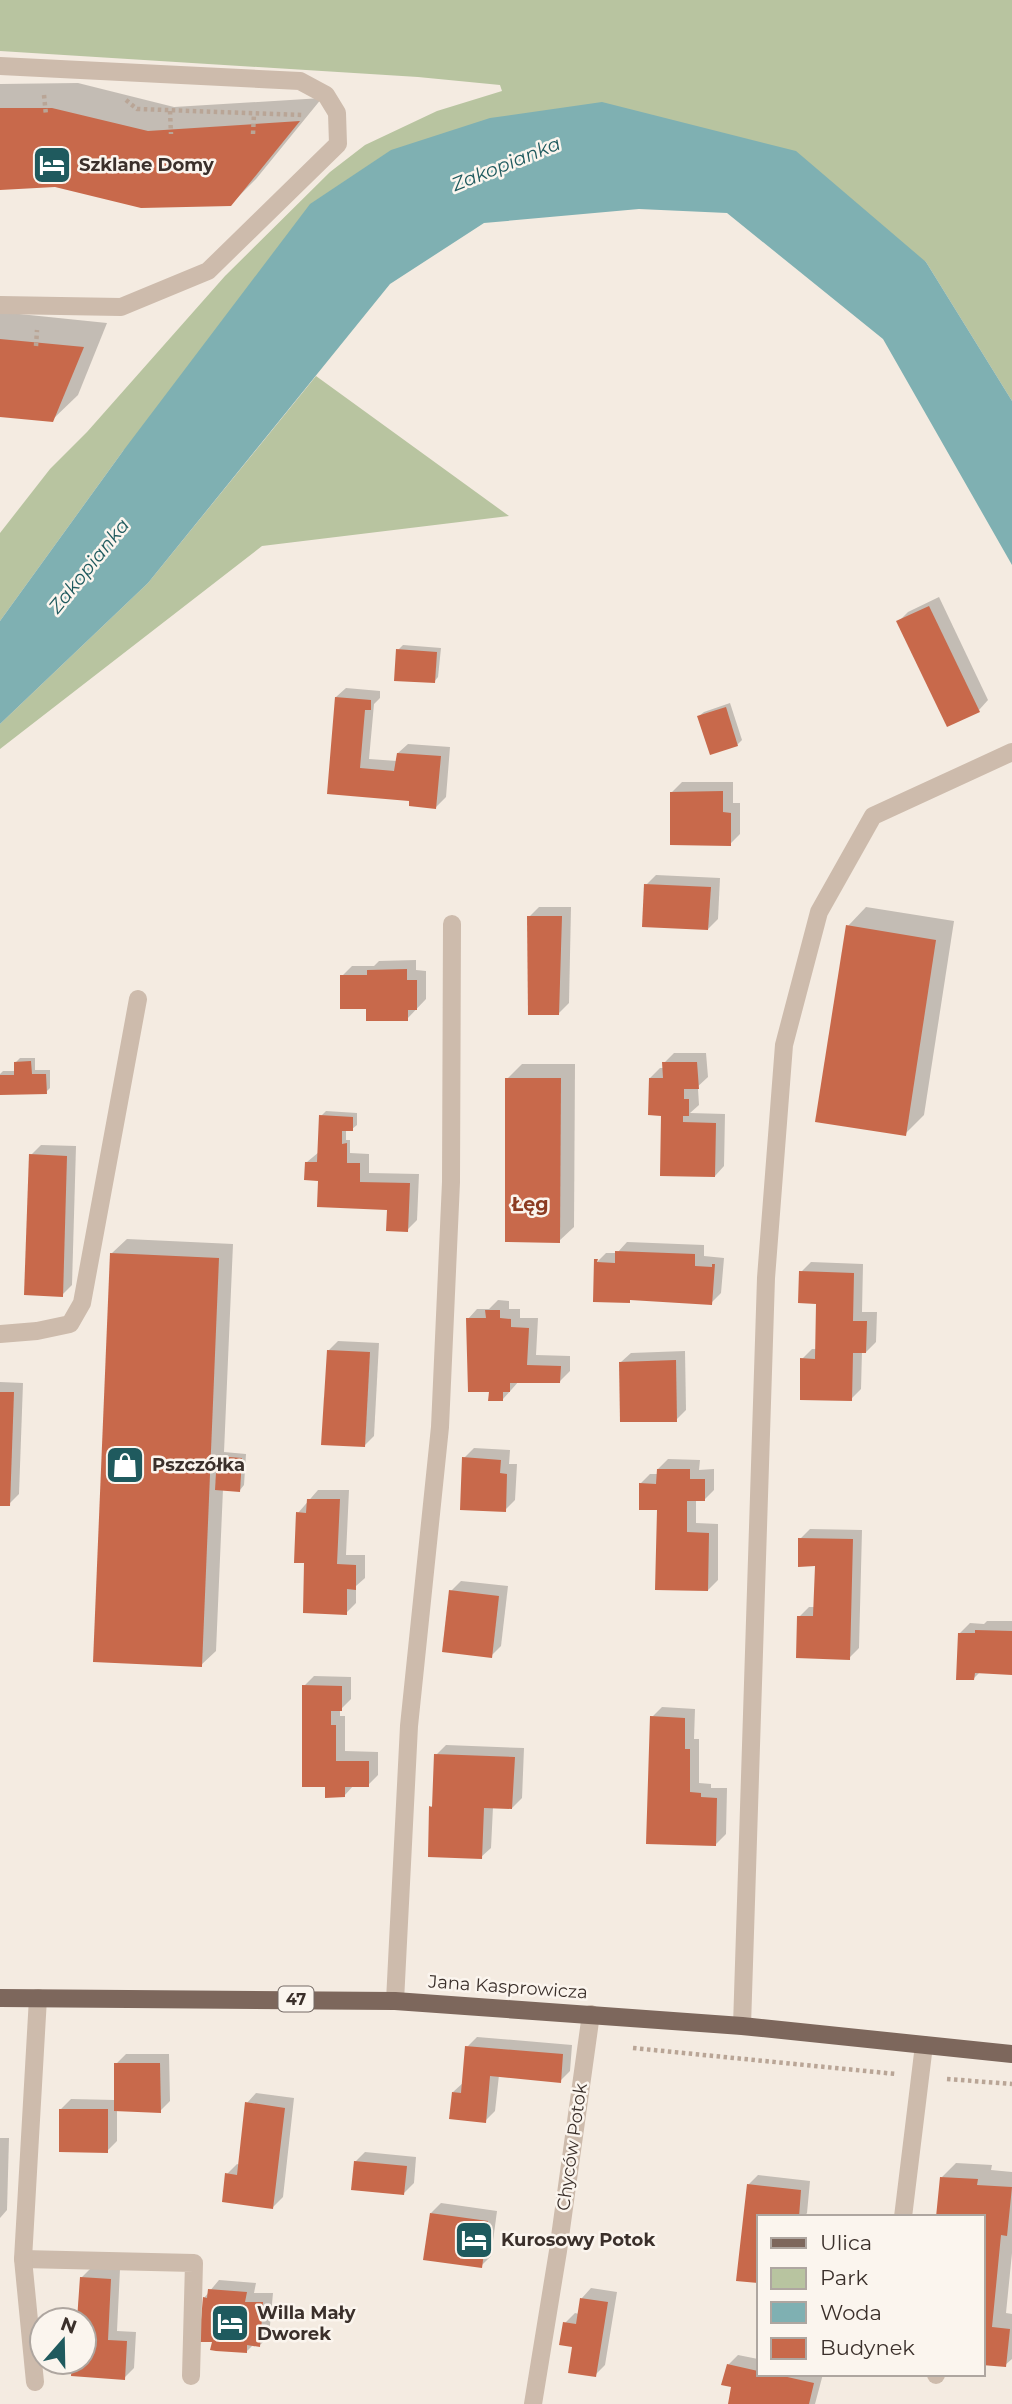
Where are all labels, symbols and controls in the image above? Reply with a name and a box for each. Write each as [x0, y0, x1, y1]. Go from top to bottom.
water label: Zakopianka [447, 132, 564, 197]
hotel icon: Szklane Domy [31, 144, 73, 186]
place label: Szklane Domy [79, 154, 214, 176]
water label: Zakopianka [43, 514, 134, 619]
district label: Łęg [511, 1193, 548, 1216]
shop icon: Pszczółka [104, 1444, 146, 1486]
place label: Pszczółka [152, 1454, 245, 1476]
street label: Jana Kasprowicza [427, 1970, 588, 2004]
road number: 47 [278, 1986, 314, 2011]
street label: Chyców Potok [552, 2082, 592, 2212]
legend [757, 2215, 984, 2376]
hotel icon: Kurosowy Potok [453, 2219, 495, 2261]
place label: Kurosowy Potok [501, 2229, 655, 2251]
text: Ulica [820, 2230, 872, 2255]
text: Park [820, 2265, 868, 2290]
text: Woda [820, 2300, 882, 2325]
hotel icon: Willa Mały Dworek [209, 2302, 251, 2344]
place label: Willa Mały Dworek [257, 2302, 356, 2345]
north arrow [28, 2306, 98, 2376]
text: N [57, 2312, 80, 2339]
text: Budynek [820, 2335, 915, 2360]

